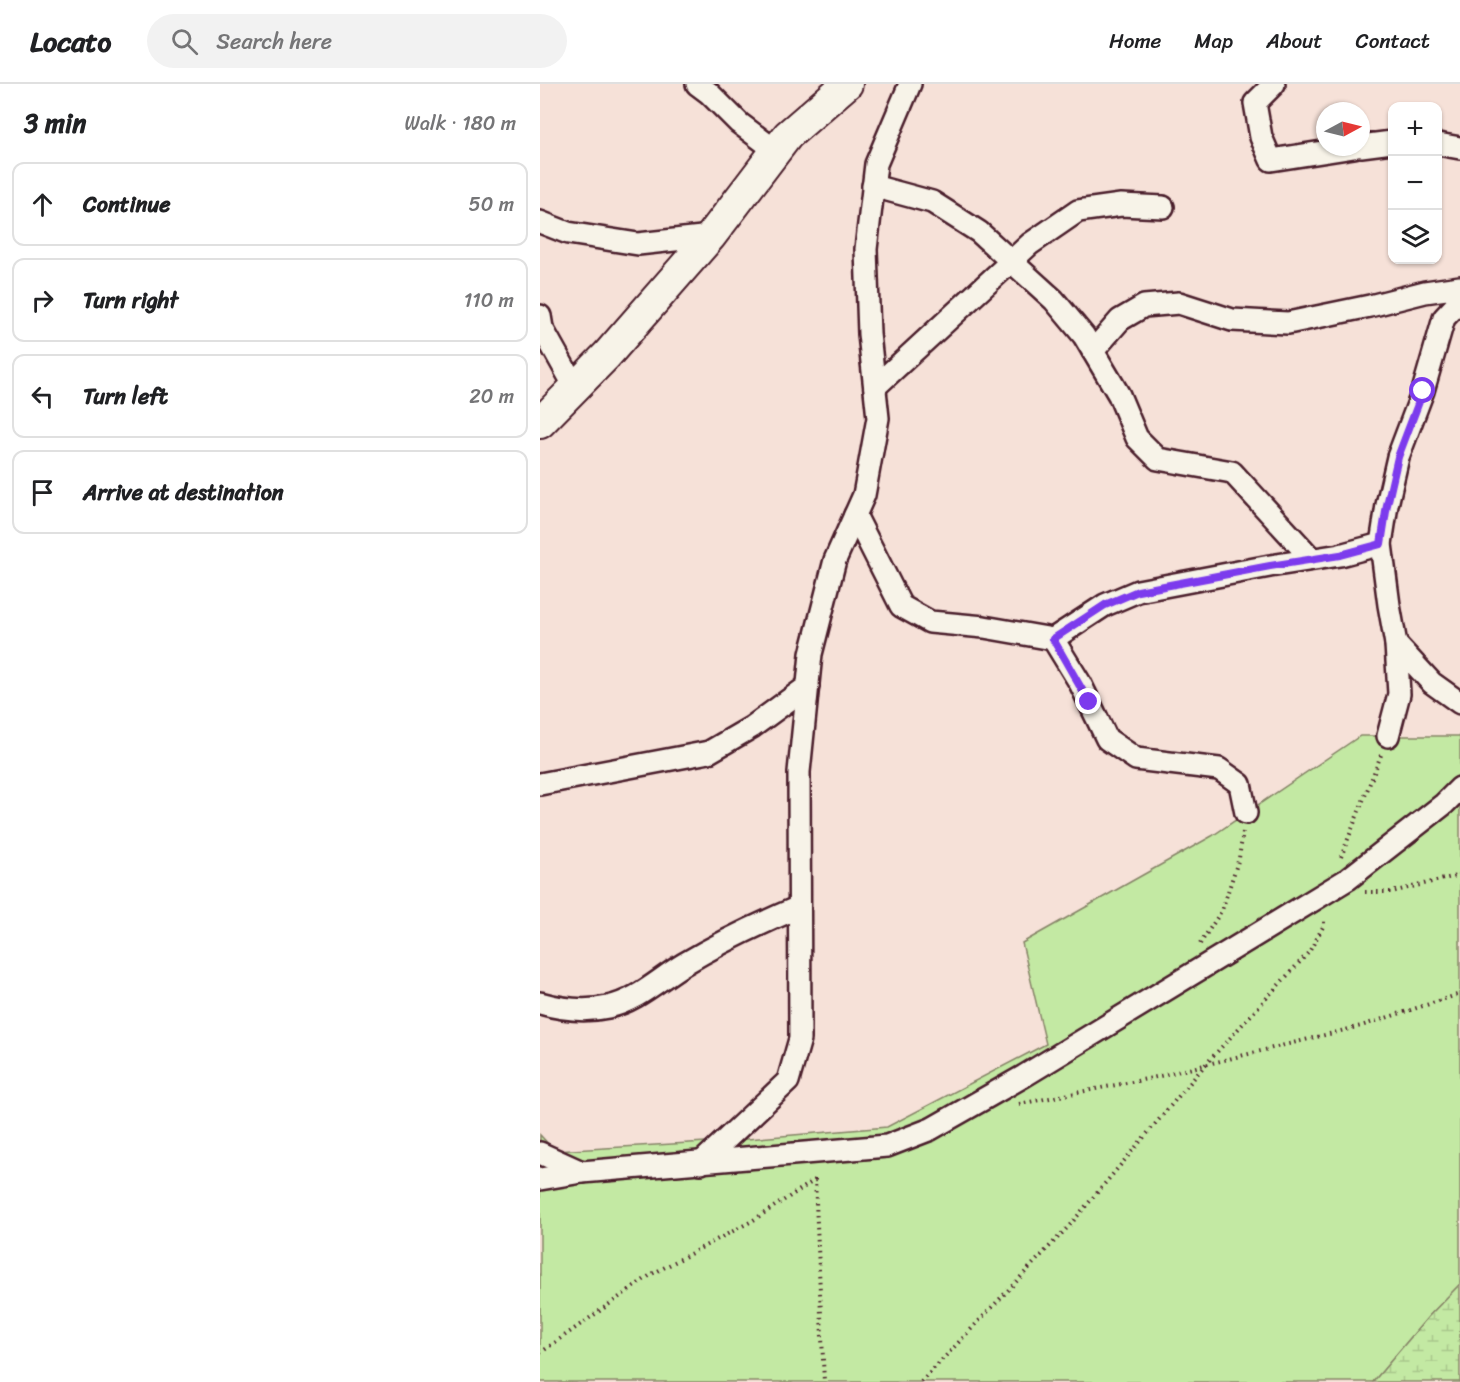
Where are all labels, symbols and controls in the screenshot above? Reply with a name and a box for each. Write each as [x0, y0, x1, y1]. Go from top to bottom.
search box [147, 14, 567, 68]
text: Locato [30, 17, 111, 66]
text: Search here [216, 22, 332, 61]
text: Home [1109, 22, 1161, 60]
text: Map [1194, 22, 1233, 60]
text: About [1266, 22, 1323, 60]
text: Contact [1356, 22, 1430, 60]
icon: search [168, 25, 201, 58]
text: 3 min [24, 100, 86, 146]
north arrow [1316, 102, 1370, 156]
map controls [1388, 102, 1442, 264]
button: + [1388, 102, 1442, 156]
text: Walk · 180 m [405, 106, 516, 141]
button: − [1388, 156, 1442, 210]
text: Continue [83, 185, 171, 224]
text: 50 m [469, 187, 514, 222]
icon: ahead [26, 188, 59, 221]
button: layers [1388, 210, 1442, 264]
text: Turn right [83, 281, 178, 320]
text: 110 m [464, 283, 514, 318]
icon: right [26, 284, 59, 317]
text: Turn left [83, 377, 168, 416]
route start [1409, 377, 1435, 403]
text: 20 m [469, 379, 514, 414]
icon: left [26, 380, 59, 413]
text: Arrive at destination [83, 473, 284, 512]
icon: arrive [26, 476, 59, 509]
route end [1075, 688, 1101, 714]

